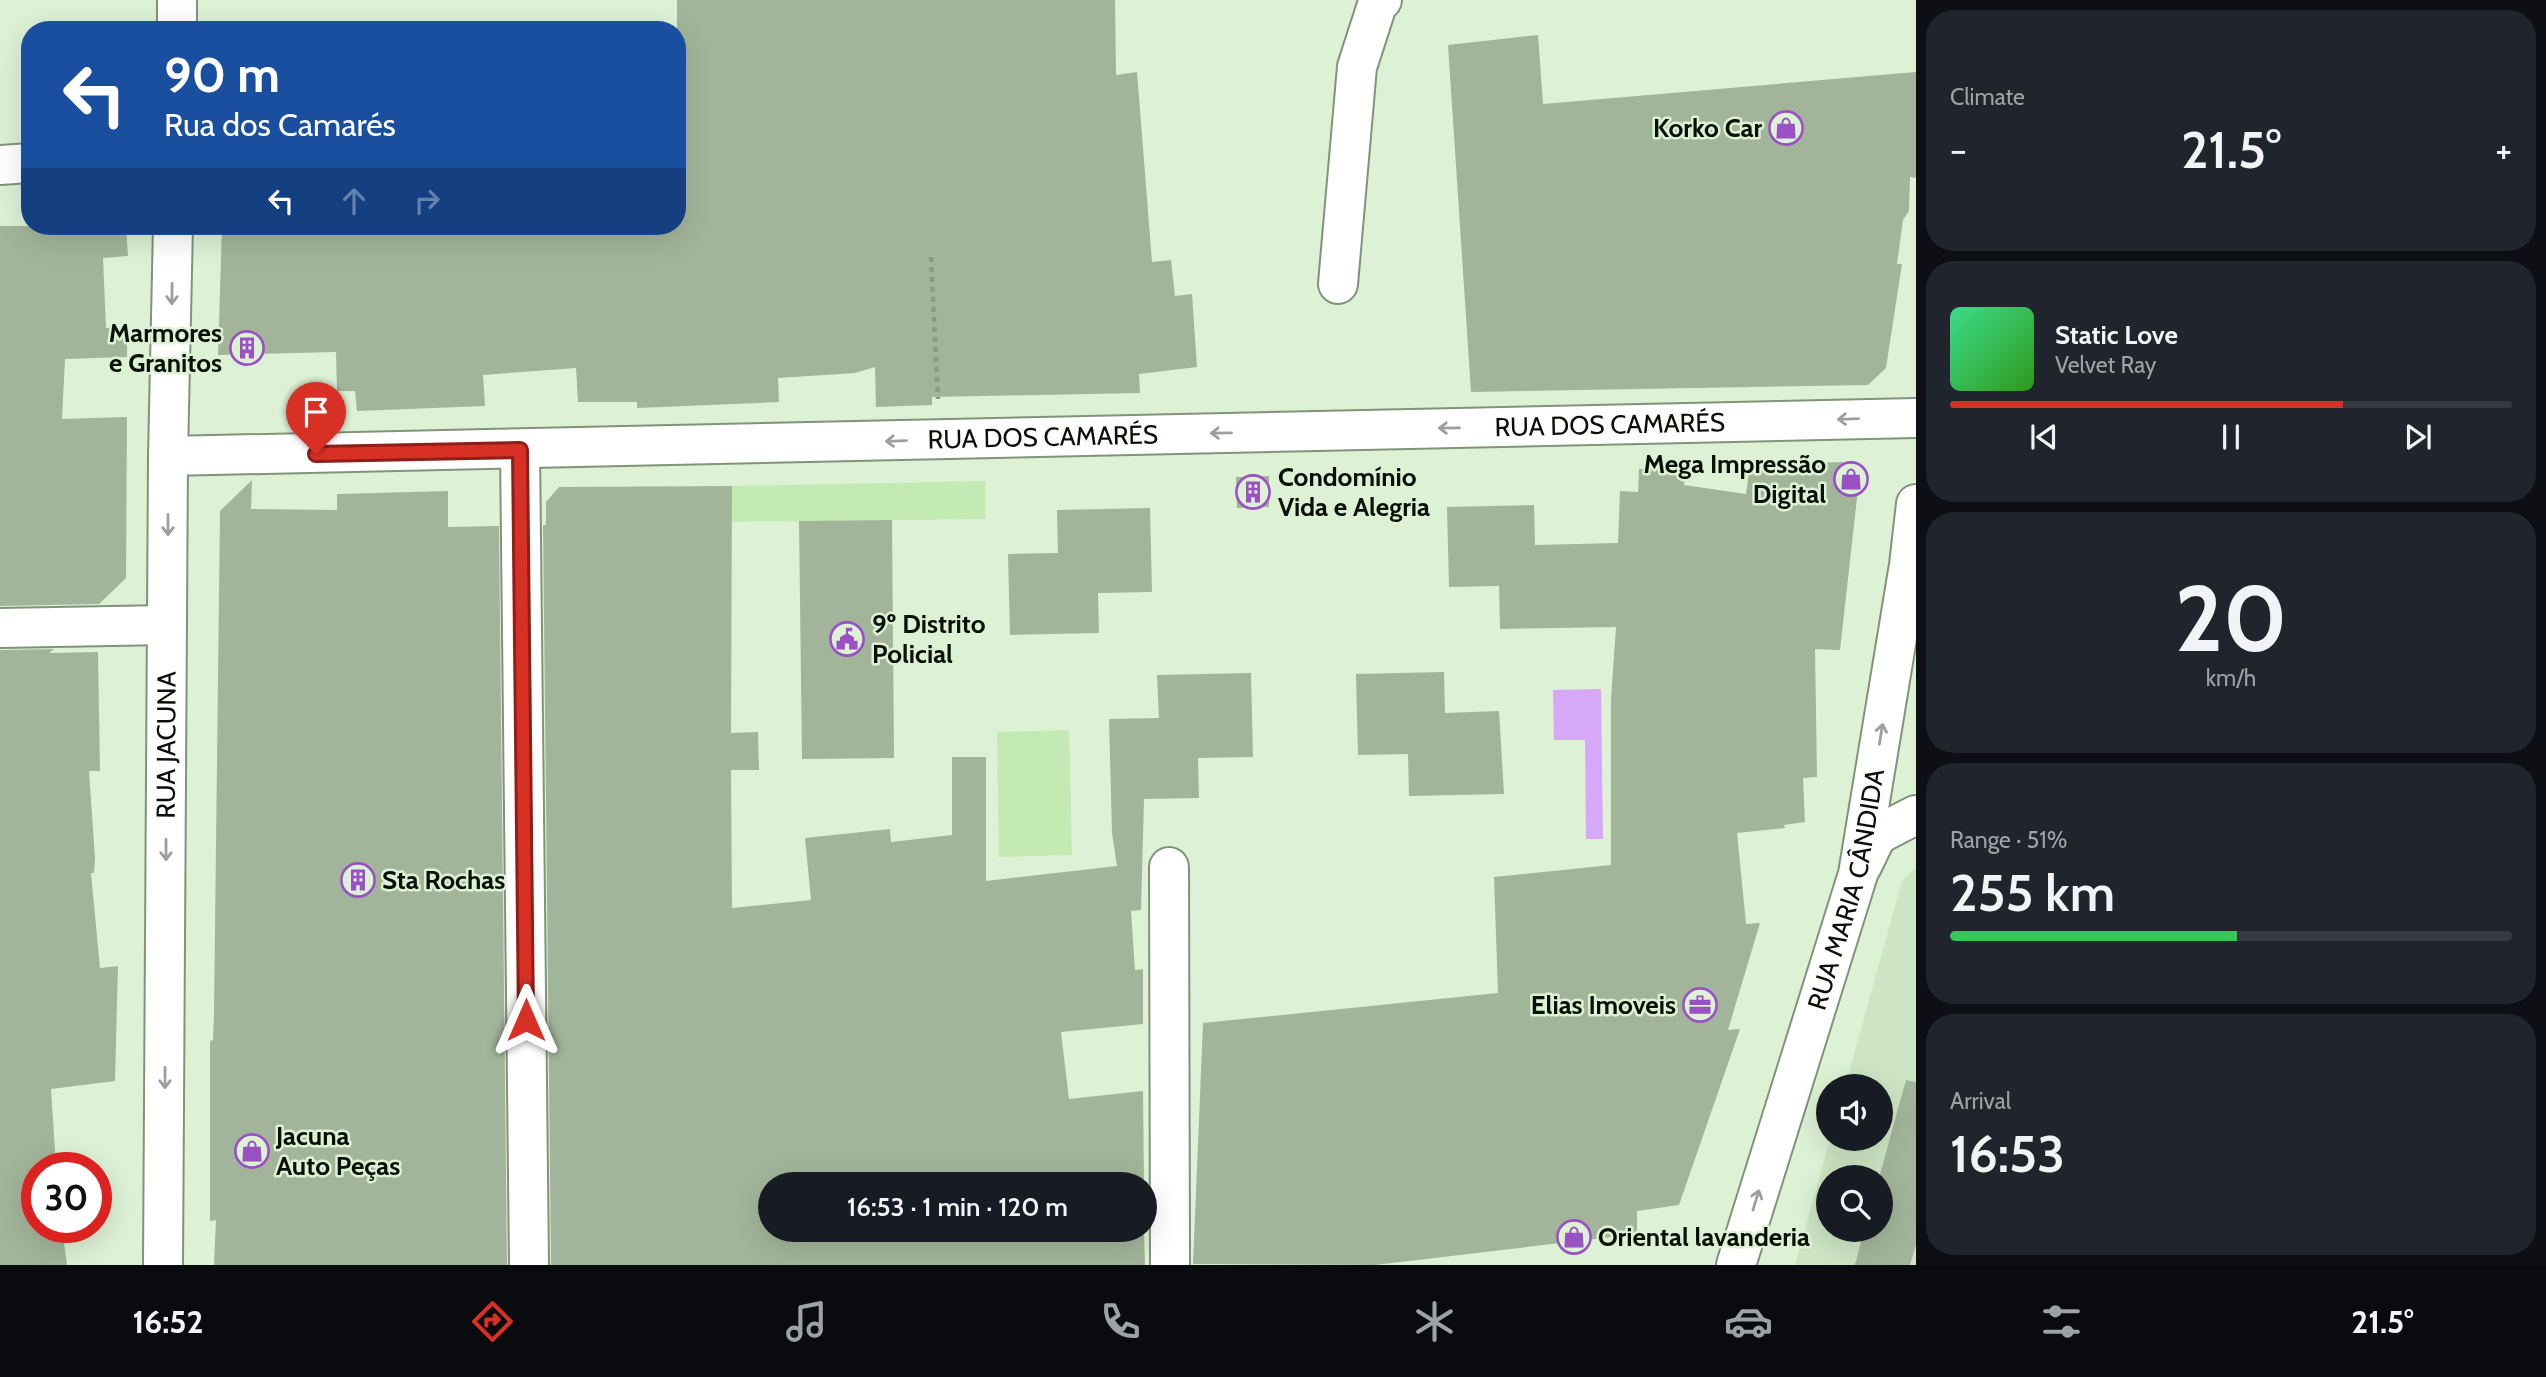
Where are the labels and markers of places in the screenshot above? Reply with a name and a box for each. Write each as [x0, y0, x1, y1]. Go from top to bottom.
shop icon: Korko Car [1767, 109, 1805, 147]
place label: Korko Car [1653, 112, 1762, 144]
place label: Marmores e Granitos [109, 317, 222, 379]
building icon: Marmores e Granitos [228, 329, 266, 367]
pin [286, 382, 346, 454]
place label: Mega Impressão Digital [1643, 448, 1826, 510]
shop icon: Mega Impressão Digital [1832, 460, 1870, 498]
place label: Condomínio Vida e Alegria [1278, 461, 1430, 523]
building icon: Condomínio Vida e Alegria [1234, 473, 1272, 511]
place label: 9º Distrito Policial [872, 608, 986, 670]
public building icon: 9º Distrito Policial [828, 620, 866, 658]
building icon: Sta Rochas [339, 861, 377, 899]
place label: Sta Rochas [382, 864, 505, 896]
office icon: Elias Imoveis [1681, 986, 1719, 1024]
place label: Elias Imoveis [1531, 989, 1676, 1021]
place label: Jacuna Auto Peças [275, 1120, 400, 1182]
shop icon: Jacuna Auto Peças [233, 1132, 271, 1170]
shop icon: Oriental lavanderia [1555, 1218, 1593, 1256]
place label: Oriental lavanderia [1598, 1221, 1810, 1253]

